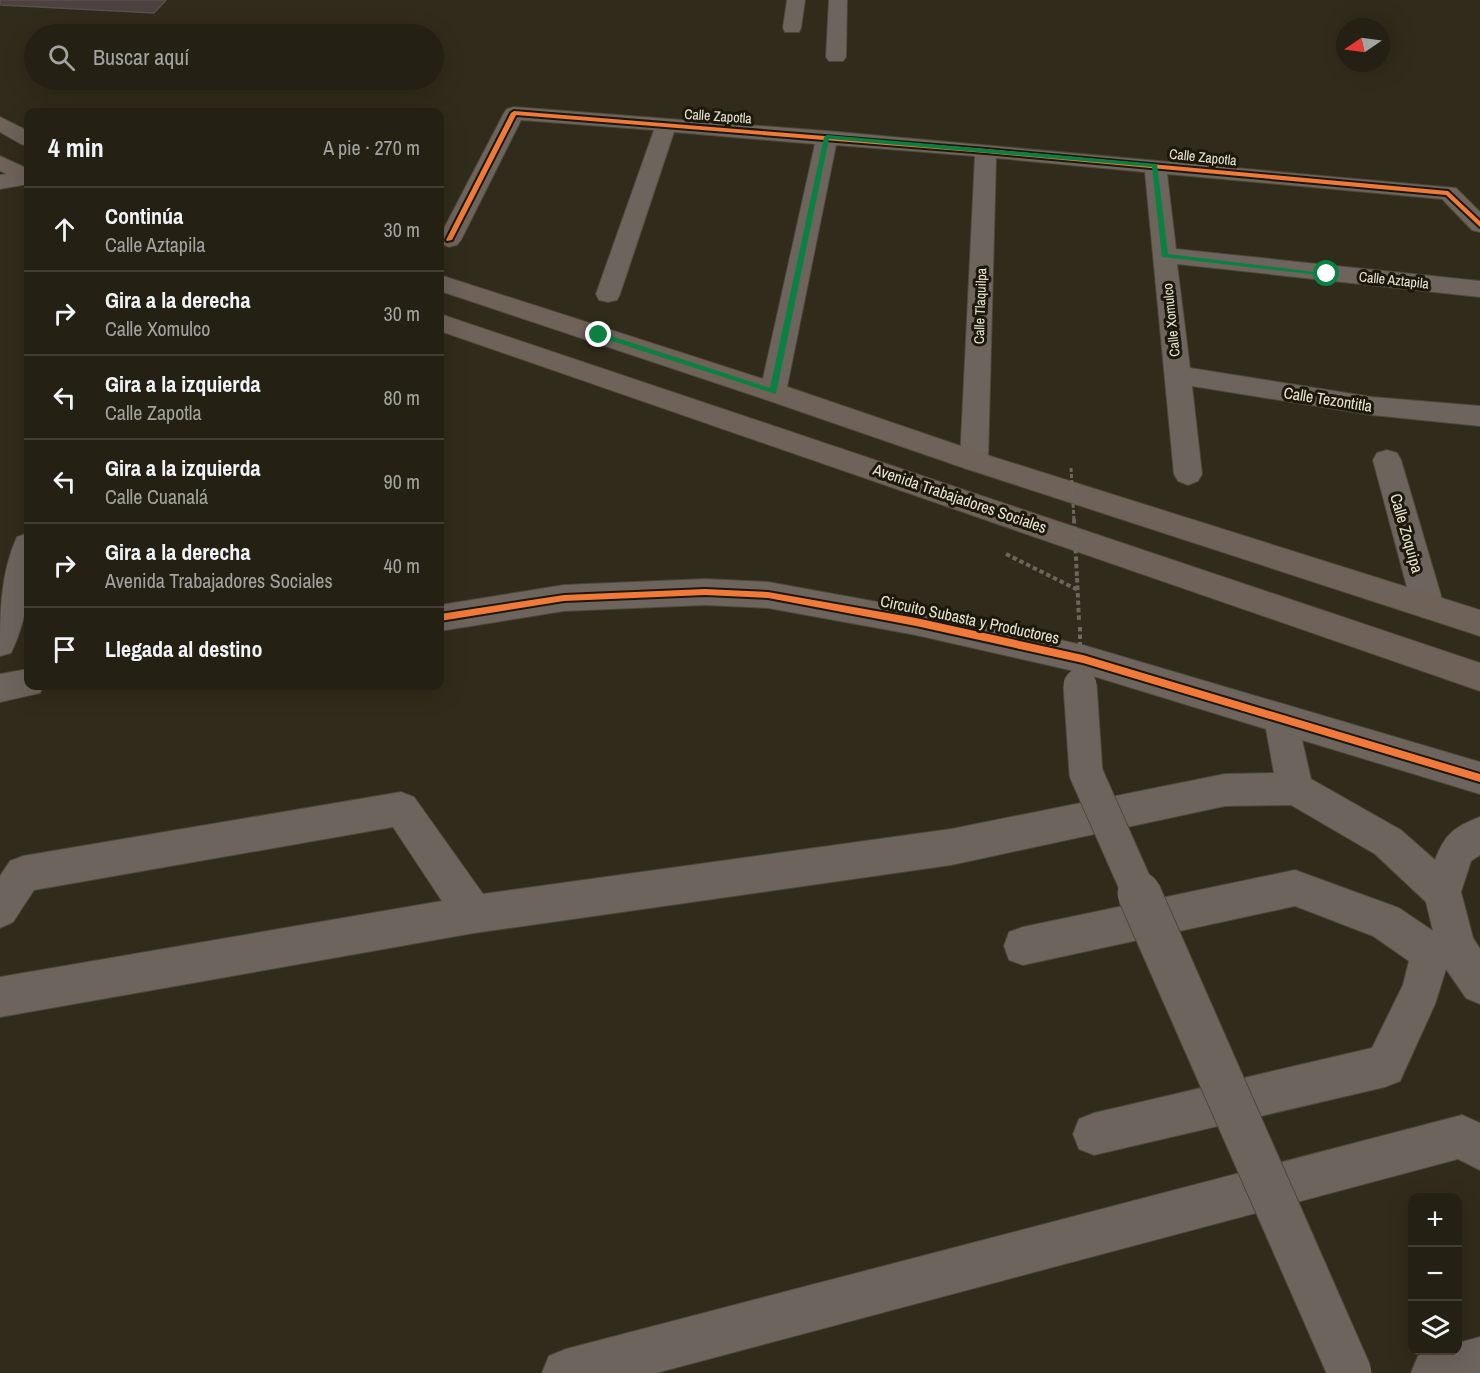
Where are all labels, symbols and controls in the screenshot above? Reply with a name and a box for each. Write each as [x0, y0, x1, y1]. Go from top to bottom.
north arrow [1336, 18, 1390, 72]
search box [24, 24, 444, 90]
icon: search [45, 41, 78, 74]
text: Buscar aquí [93, 42, 189, 72]
street label: Calle Zapotla [684, 105, 753, 127]
text: 4 min [48, 130, 104, 165]
text: A pie · 270 m [323, 134, 420, 161]
street label: Calle Zapotla [1168, 145, 1238, 170]
text: Continúa [105, 201, 183, 231]
icon: ahead [48, 213, 81, 246]
text: 30 m [384, 216, 420, 243]
text: Calle Aztapila [105, 231, 205, 258]
route start [1313, 260, 1339, 286]
street label: Calle Tlaquilpa [970, 267, 990, 344]
street label: Calle Aztapila [1358, 267, 1430, 293]
street label: Calle Xomulco [1158, 282, 1184, 358]
text: Gira a la derecha [105, 285, 250, 315]
icon: right [48, 297, 81, 330]
text: 30 m [384, 300, 420, 327]
text: Calle Xomulco [105, 315, 210, 342]
route end [585, 321, 611, 347]
text: Gira a la izquierda [105, 369, 260, 399]
icon: left [48, 381, 81, 414]
street label: Calle Tezontitla [1282, 381, 1375, 417]
text: 80 m [384, 384, 420, 411]
text: Calle Zapotla [105, 399, 202, 426]
text: Gira a la izquierda [105, 453, 260, 483]
street label: Avenida Trabajadores Sociales [869, 458, 1050, 538]
icon: left [48, 465, 81, 498]
text: 90 m [384, 468, 420, 495]
text: Calle Cuanalá [105, 483, 208, 510]
street label: Calle Zoquipa [1385, 491, 1429, 576]
text: Gira a la derecha [105, 537, 250, 567]
icon: right [48, 549, 81, 582]
text: 40 m [384, 552, 420, 579]
text: Avenida Trabajadores Sociales [105, 567, 333, 594]
street label: Circuito Subasta y Productores [879, 589, 1061, 649]
icon: arrive [48, 633, 81, 666]
text: Llegada al destino [105, 634, 262, 664]
map controls [1408, 1193, 1462, 1355]
button: + [1408, 1193, 1462, 1247]
button: − [1408, 1247, 1462, 1301]
button: layers [1408, 1301, 1462, 1355]

